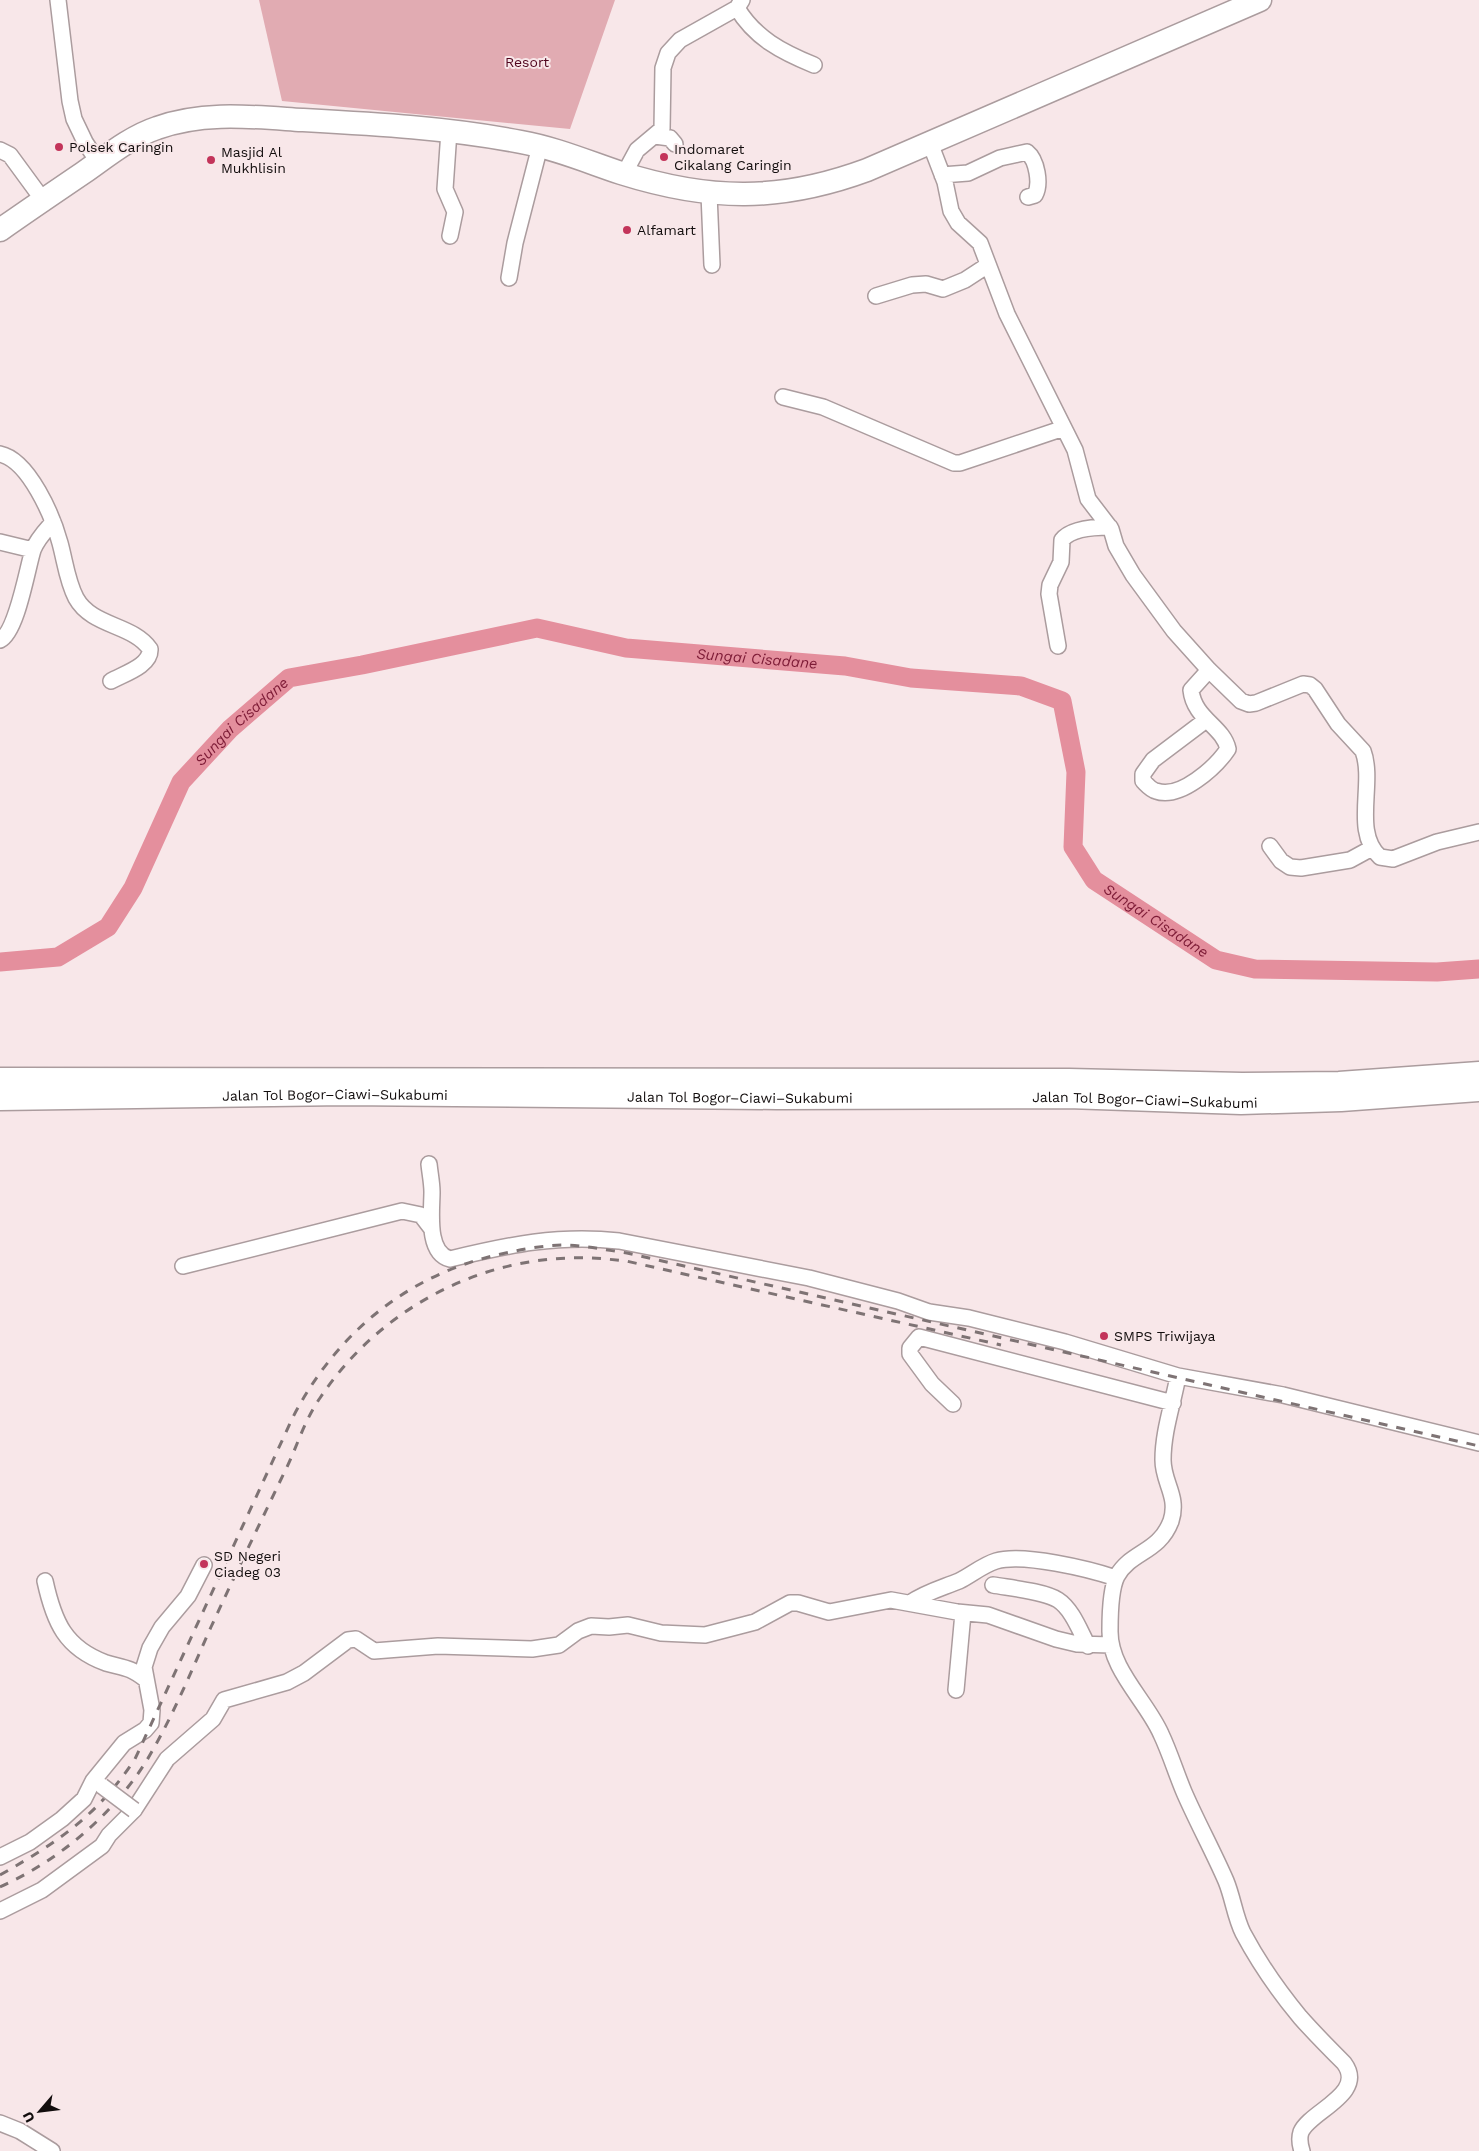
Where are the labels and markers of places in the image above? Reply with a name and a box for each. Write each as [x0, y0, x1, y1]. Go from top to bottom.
place label: Polsek Caringin [69, 139, 173, 155]
marker: Polsek Caringin [53, 141, 65, 153]
place label: Indomaret Cikalang Caringin [674, 141, 792, 173]
place label: Masjid Al Mukhlisin [221, 144, 286, 176]
marker: Indomaret Cikalang Caringin [658, 151, 670, 163]
marker: Masjid Al Mukhlisin [205, 154, 217, 166]
place label: Alfamart [637, 222, 696, 238]
marker: Alfamart [621, 224, 633, 236]
place label: SMPS Triwijaya [1114, 1328, 1215, 1344]
marker: SMPS Triwijaya [1098, 1330, 1110, 1342]
place label: SD Negeri Ciadeg 03 [214, 1548, 281, 1580]
marker: SD Negeri Ciadeg 03 [198, 1558, 210, 1570]

